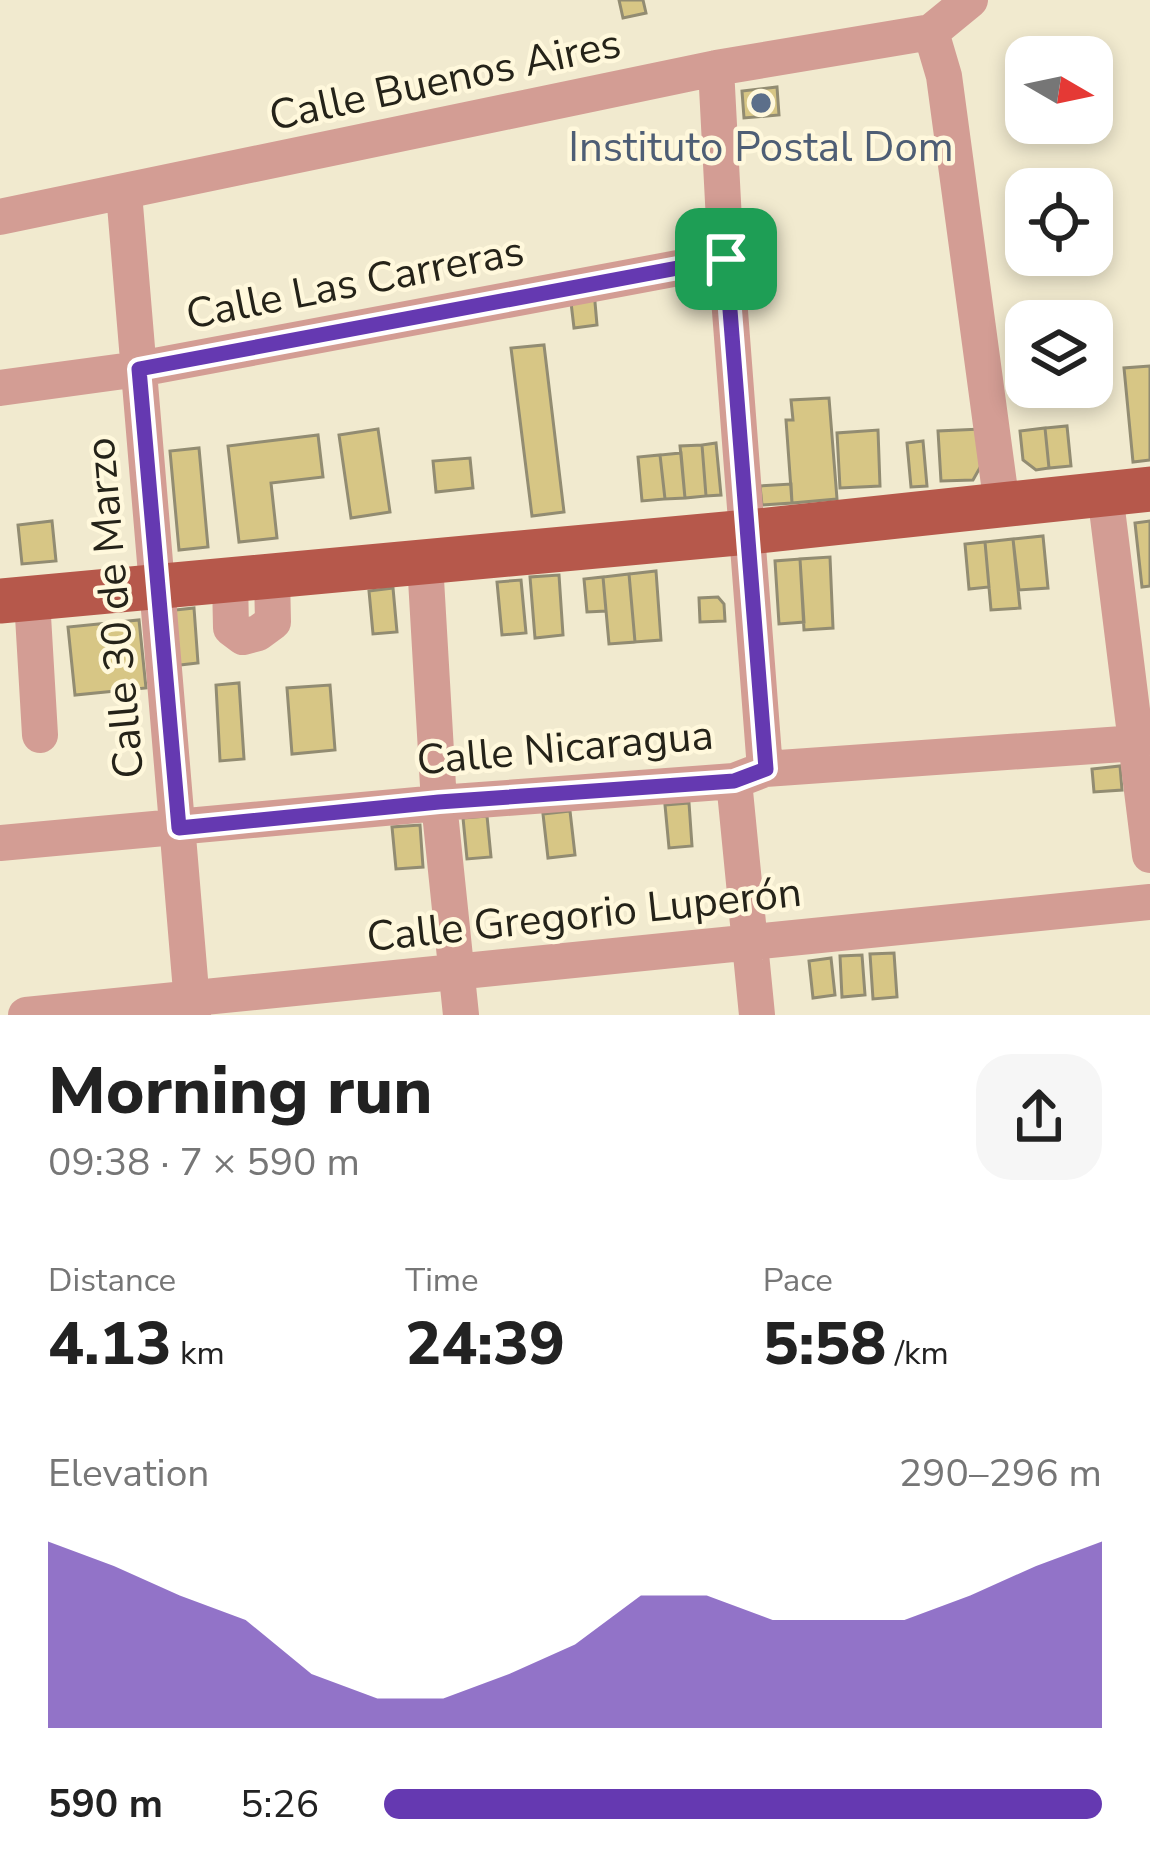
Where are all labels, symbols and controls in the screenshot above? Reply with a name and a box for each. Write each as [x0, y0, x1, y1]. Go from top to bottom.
street label: Calle Buenos Aires [264, 15, 626, 145]
north arrow [1005, 36, 1113, 144]
map controls [1005, 36, 1113, 408]
marker: Instituto Postal Dom [748, 90, 774, 116]
place label: Instituto Postal Dom [568, 119, 954, 176]
button: locate [1005, 168, 1113, 276]
pin [675, 208, 777, 310]
street label: Calle Las Carreras [181, 222, 529, 344]
icon: arrive [693, 226, 759, 292]
button: layers [1005, 300, 1113, 408]
street label: Calle 30 de Marzo [72, 435, 158, 781]
street label: Calle Nicaragua [414, 707, 716, 789]
street label: Calle Gregorio Luperón [364, 864, 804, 966]
text: Morning run [48, 1046, 432, 1136]
button: share [976, 1054, 1102, 1180]
text: 09:38 · 7 × 590 m [48, 1136, 360, 1189]
text: Distance [48, 1258, 176, 1303]
text: Time [405, 1258, 479, 1303]
text: Pace [763, 1258, 833, 1303]
text: 4.13 [48, 1303, 172, 1385]
text: 24:39 [405, 1303, 565, 1385]
text: 5:58 [763, 1303, 886, 1385]
text: km [172, 1331, 225, 1376]
text: /km [886, 1331, 949, 1376]
text: Elevation [48, 1447, 209, 1500]
text: 290–296 m [899, 1447, 1102, 1500]
text: 590 m [48, 1778, 163, 1831]
text: 5:26 [240, 1778, 319, 1831]

